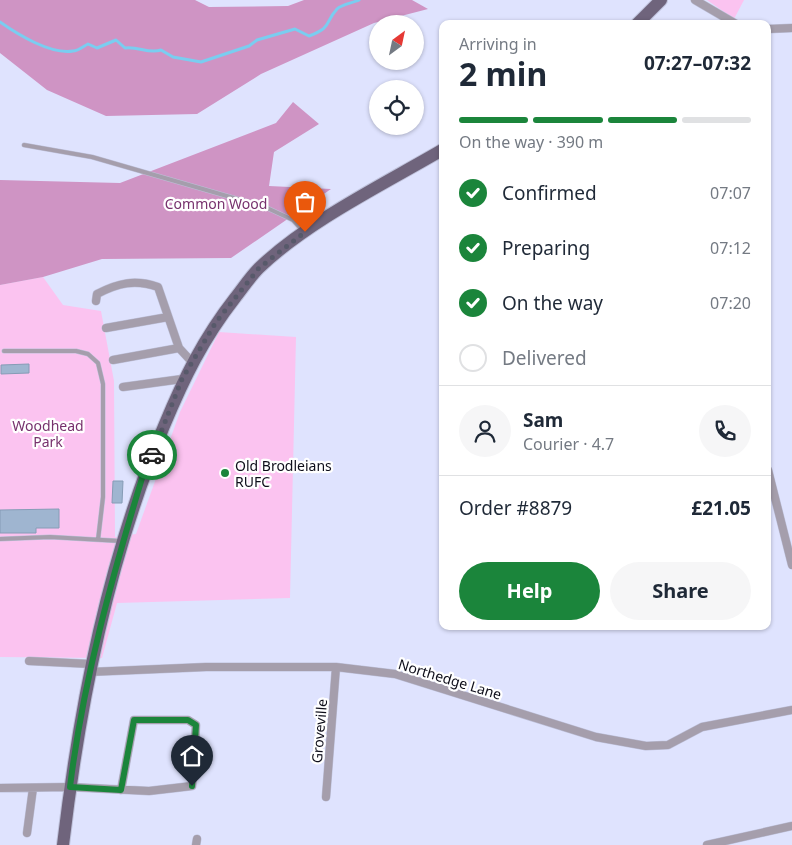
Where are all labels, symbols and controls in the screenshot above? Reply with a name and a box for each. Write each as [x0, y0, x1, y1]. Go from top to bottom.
north arrow [369, 15, 424, 70]
map controls [369, 15, 424, 135]
text: Arriving in [459, 33, 537, 55]
text: 07:27–07:32 [644, 50, 751, 76]
text: 2 min [459, 52, 547, 95]
button: locate [369, 80, 424, 135]
text: On the way · 390 m [459, 131, 603, 153]
icon: check [459, 179, 487, 207]
text: Confirmed [502, 180, 597, 206]
pin [284, 181, 326, 232]
text: 07:07 [710, 182, 751, 204]
icon: bag [291, 188, 319, 216]
park label: Common Wood [165, 194, 267, 213]
icon: check [459, 234, 487, 262]
text: Preparing [502, 235, 590, 261]
text: 07:12 [710, 237, 751, 259]
icon: check [459, 289, 487, 317]
text: On the way [502, 290, 603, 316]
text: 07:20 [710, 292, 751, 314]
text: Delivered [502, 345, 587, 371]
button: person [459, 405, 511, 457]
button: phone [699, 405, 751, 457]
text: Sam [523, 407, 563, 433]
park label: Woodhead Park [12, 416, 84, 451]
courier [127, 430, 177, 480]
text: Courier · 4.7 [523, 433, 614, 455]
icon: car [138, 441, 166, 469]
place label: Old Brodleians RUFC [235, 456, 332, 491]
marker: Old Brodleians RUFC [219, 467, 231, 479]
text: Order #8879 [459, 495, 572, 521]
text: £21.05 [691, 495, 751, 521]
button: Help [459, 562, 600, 620]
button: Share [610, 562, 751, 620]
street label: Northedge Lane [396, 654, 504, 704]
street label: Groveville [307, 698, 331, 764]
pin [171, 735, 213, 786]
icon: home [178, 742, 206, 770]

